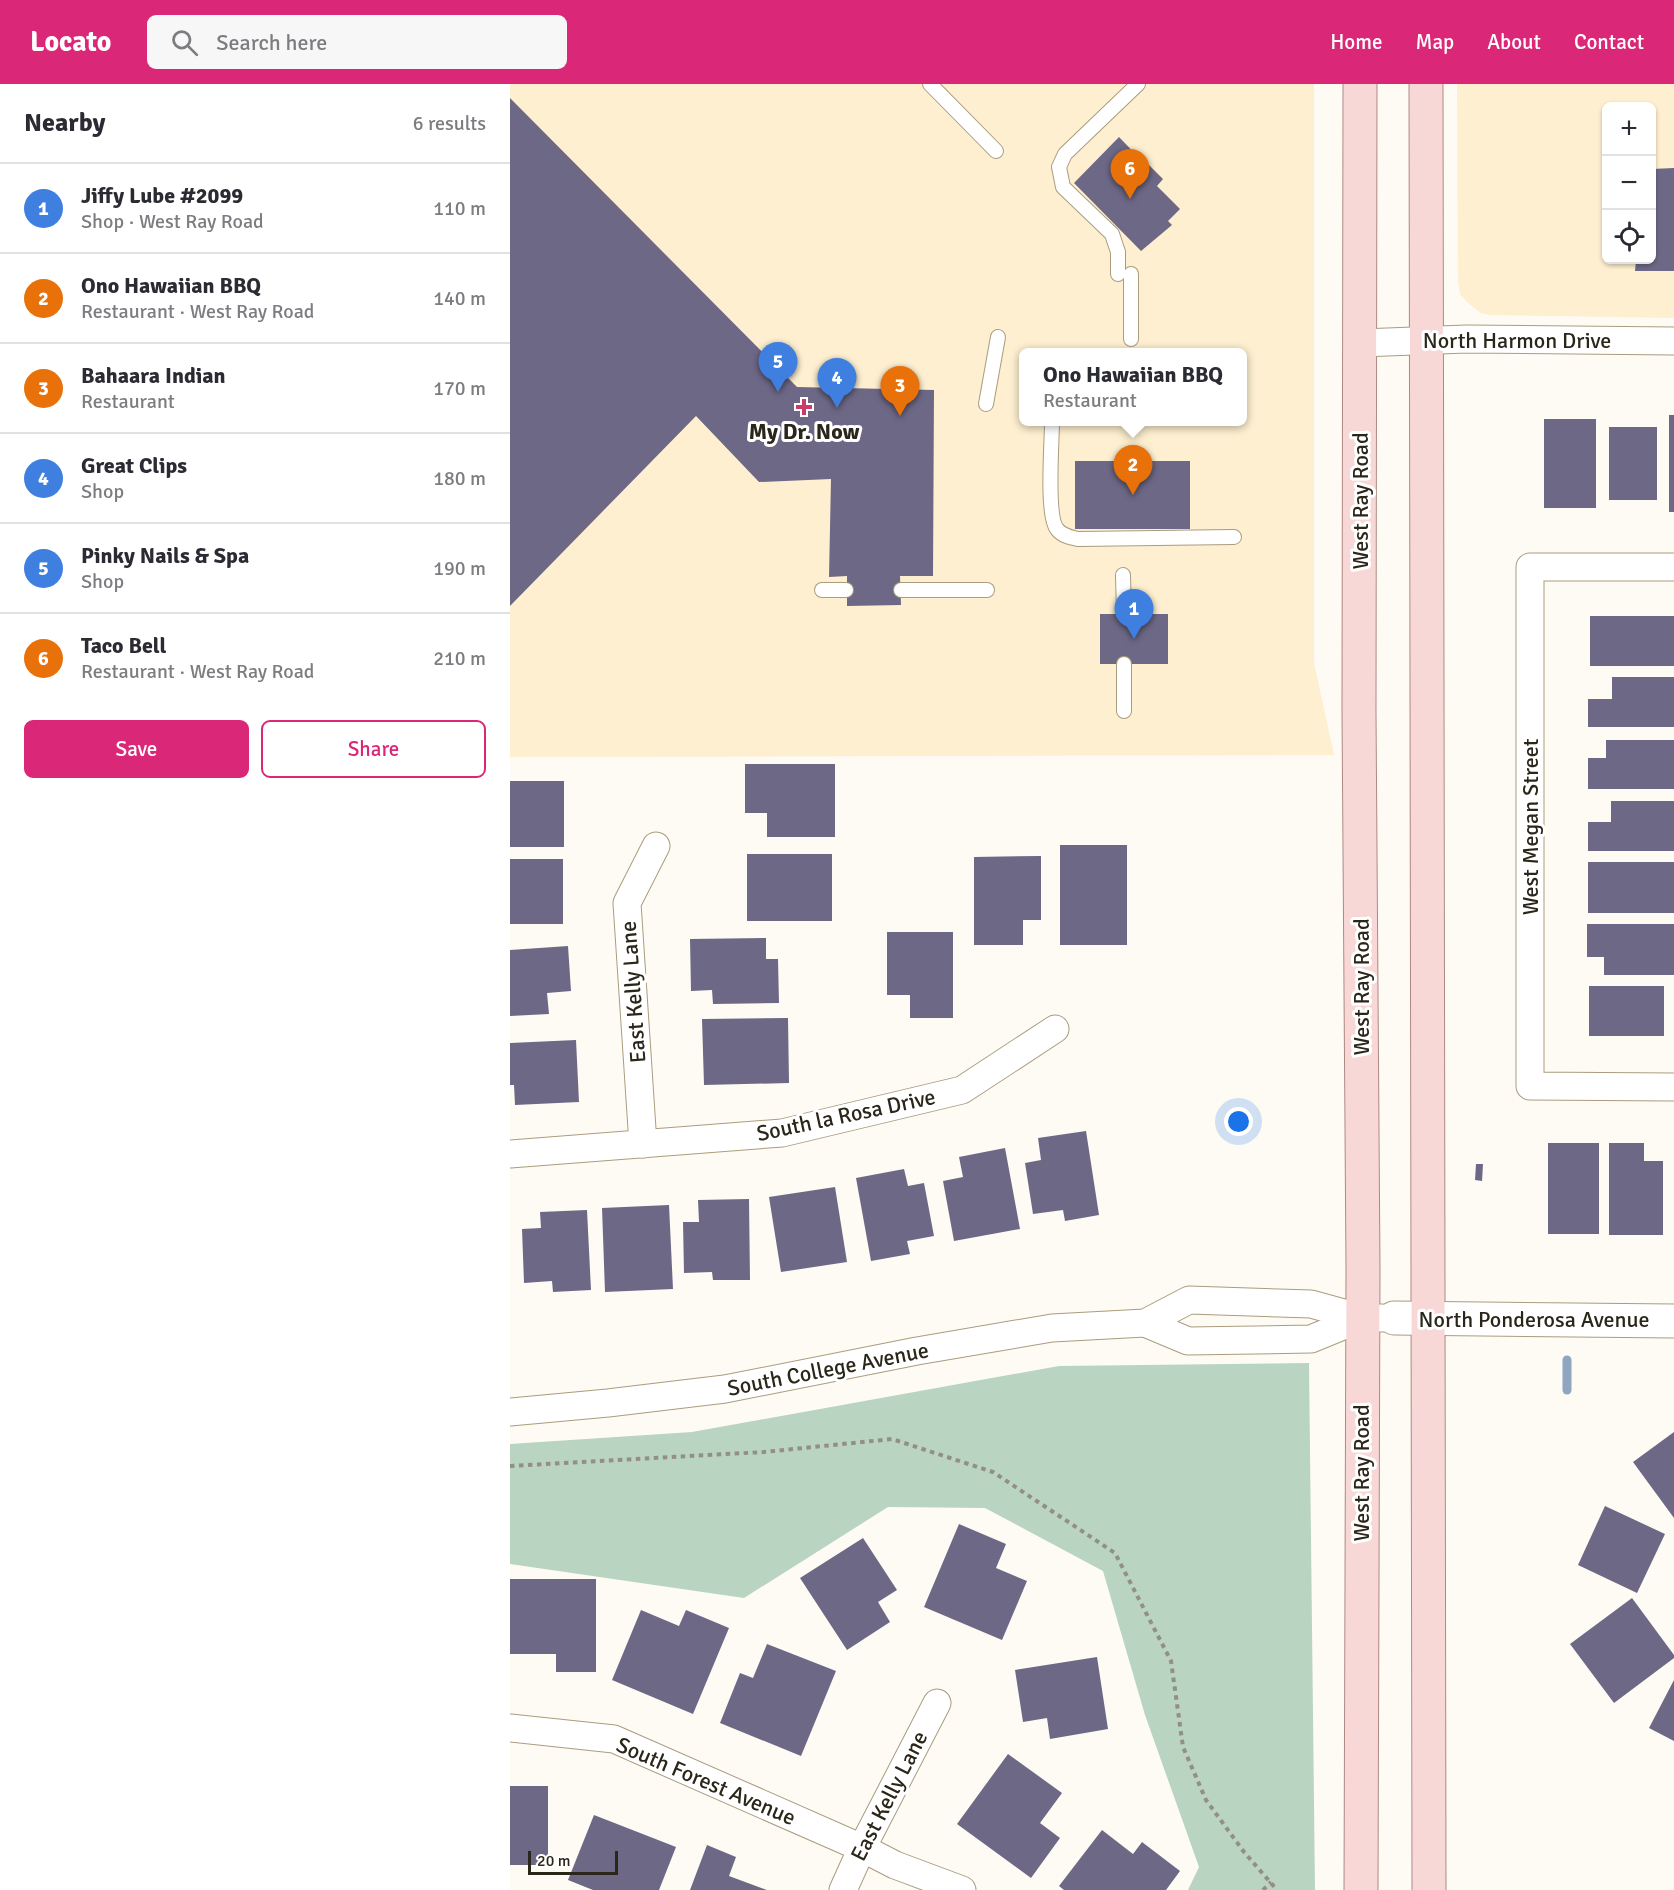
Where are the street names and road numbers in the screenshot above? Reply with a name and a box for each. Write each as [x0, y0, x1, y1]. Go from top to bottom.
street label: North Harmon Drive [1423, 327, 1611, 354]
street label: West Ray Road [1347, 432, 1374, 570]
street label: West Megan Street [1517, 738, 1544, 915]
street label: West Ray Road [1348, 918, 1375, 1056]
street label: East Kelly Lane [615, 920, 651, 1064]
street label: South la Rosa Drive [754, 1083, 938, 1147]
street label: North Ponderosa Avenue [1419, 1306, 1650, 1333]
street label: South College Avenue [725, 1336, 931, 1402]
street label: West Ray Road [1348, 1404, 1375, 1542]
street label: East Kelly Lane [845, 1726, 933, 1866]
street label: South Forest Avenue [612, 1731, 800, 1831]

